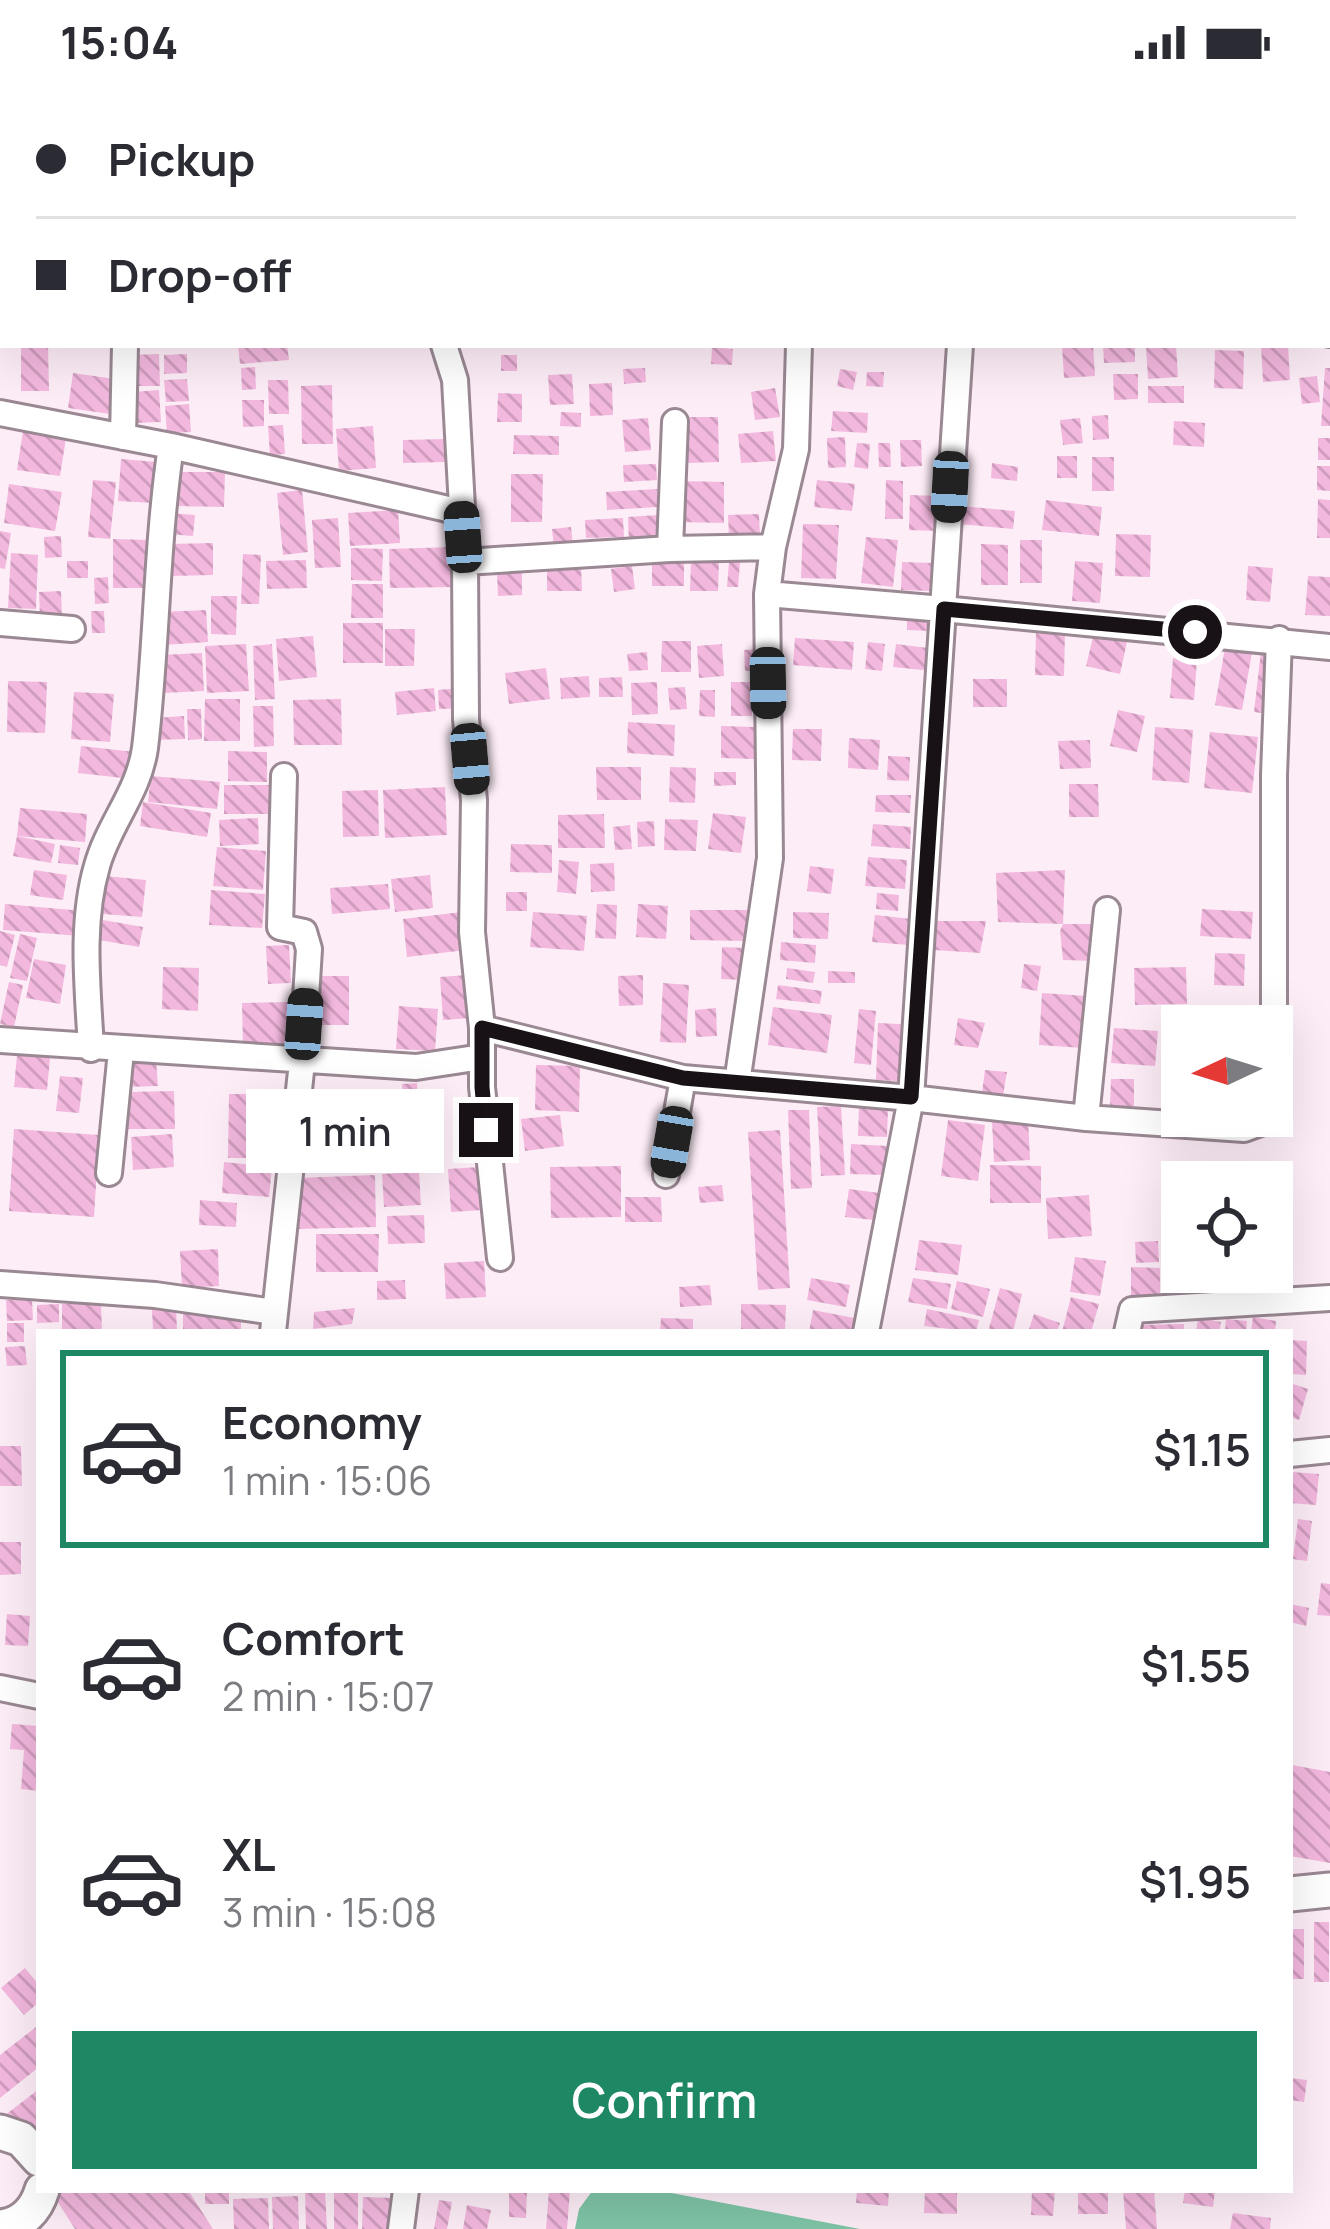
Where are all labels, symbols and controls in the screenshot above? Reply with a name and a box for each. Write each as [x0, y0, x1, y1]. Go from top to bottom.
text: 15:04 [60, 11, 179, 73]
text: Pickup [108, 128, 255, 190]
text: Drop-off [108, 244, 291, 306]
car [930, 450, 970, 524]
car [443, 500, 483, 574]
route start [1168, 605, 1222, 659]
car [749, 647, 787, 719]
car [449, 722, 491, 796]
car [284, 987, 324, 1061]
north arrow [1161, 1005, 1293, 1137]
map controls [1161, 1005, 1293, 1293]
callout: 1 min [246, 1088, 444, 1172]
route end [459, 1103, 513, 1157]
car [648, 1103, 696, 1181]
text: 1 min [299, 1104, 391, 1158]
button: locate [1161, 1161, 1293, 1293]
text: Economy [222, 1391, 422, 1453]
icon: car [78, 1395, 186, 1503]
text: $1.15 [1153, 1418, 1251, 1480]
text: 1 min · 15:06 [222, 1453, 432, 1507]
text: Comfort [222, 1607, 405, 1669]
icon: car [78, 1611, 186, 1719]
text: $1.55 [1141, 1634, 1251, 1696]
text: 2 min · 15:07 [222, 1669, 435, 1723]
text: XL [222, 1823, 276, 1885]
icon: car [78, 1827, 186, 1935]
text: $1.95 [1139, 1850, 1251, 1912]
text: 3 min · 15:08 [222, 1885, 437, 1939]
button: Confirm [72, 2031, 1257, 2169]

